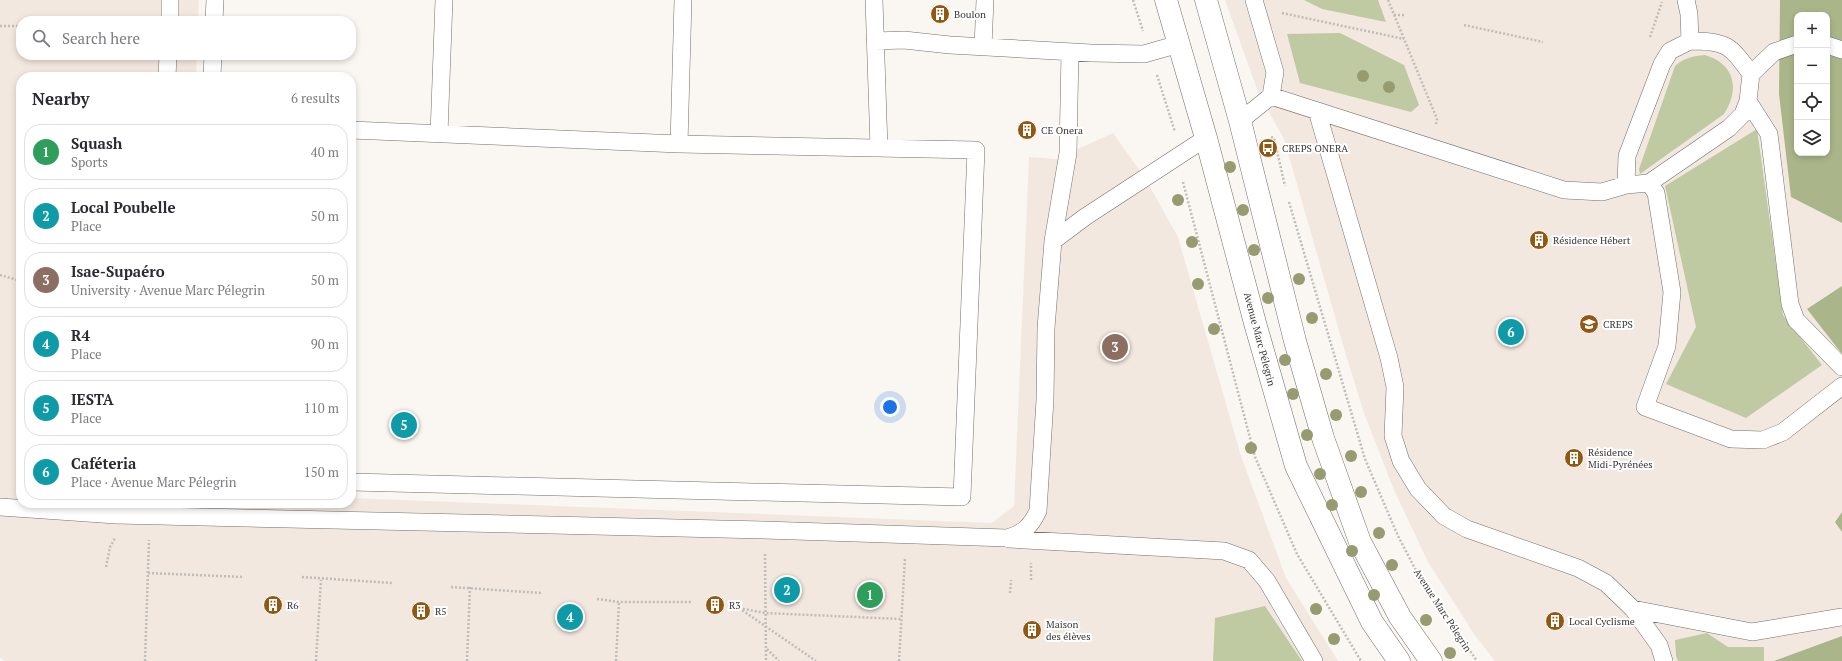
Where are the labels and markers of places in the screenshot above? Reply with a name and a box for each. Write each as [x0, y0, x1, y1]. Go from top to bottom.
building icon: Boulon [929, 3, 951, 25]
place label: Boulon [954, 8, 986, 21]
building icon: CE Onera [1016, 119, 1038, 141]
place label: CE Onera [1041, 124, 1083, 137]
bus stop icon: CREPS ONERA [1257, 137, 1279, 159]
place label: CREPS ONERA [1282, 142, 1348, 155]
building icon: Résidence Hébert [1528, 229, 1550, 251]
place label: Résidence Hébert [1553, 234, 1631, 247]
school or university icon: CREPS [1578, 313, 1600, 335]
pin: 6 [1498, 317, 1524, 347]
place label: CREPS [1603, 318, 1633, 331]
pin: 3 [1102, 332, 1128, 362]
pin: 5 [391, 410, 417, 440]
place label: Résidence Midi-Pyrénées [1588, 446, 1653, 471]
building icon: Résidence Midi-Pyrénées [1563, 447, 1585, 469]
pin: 2 [774, 575, 800, 605]
pin: 1 [857, 580, 883, 610]
building icon: R6 [262, 594, 284, 616]
building icon: R3 [704, 594, 726, 616]
place label: R6 [287, 599, 299, 612]
place label: R3 [729, 599, 741, 612]
building icon: R5 [410, 600, 432, 622]
pin: 4 [557, 602, 583, 632]
place label: R5 [435, 605, 447, 618]
building icon: Local Cyclisme [1544, 610, 1566, 632]
place label: Local Cyclisme [1569, 615, 1635, 628]
place label: Maison des élèves [1046, 618, 1090, 643]
building icon: Maison des élèves [1021, 619, 1043, 641]

